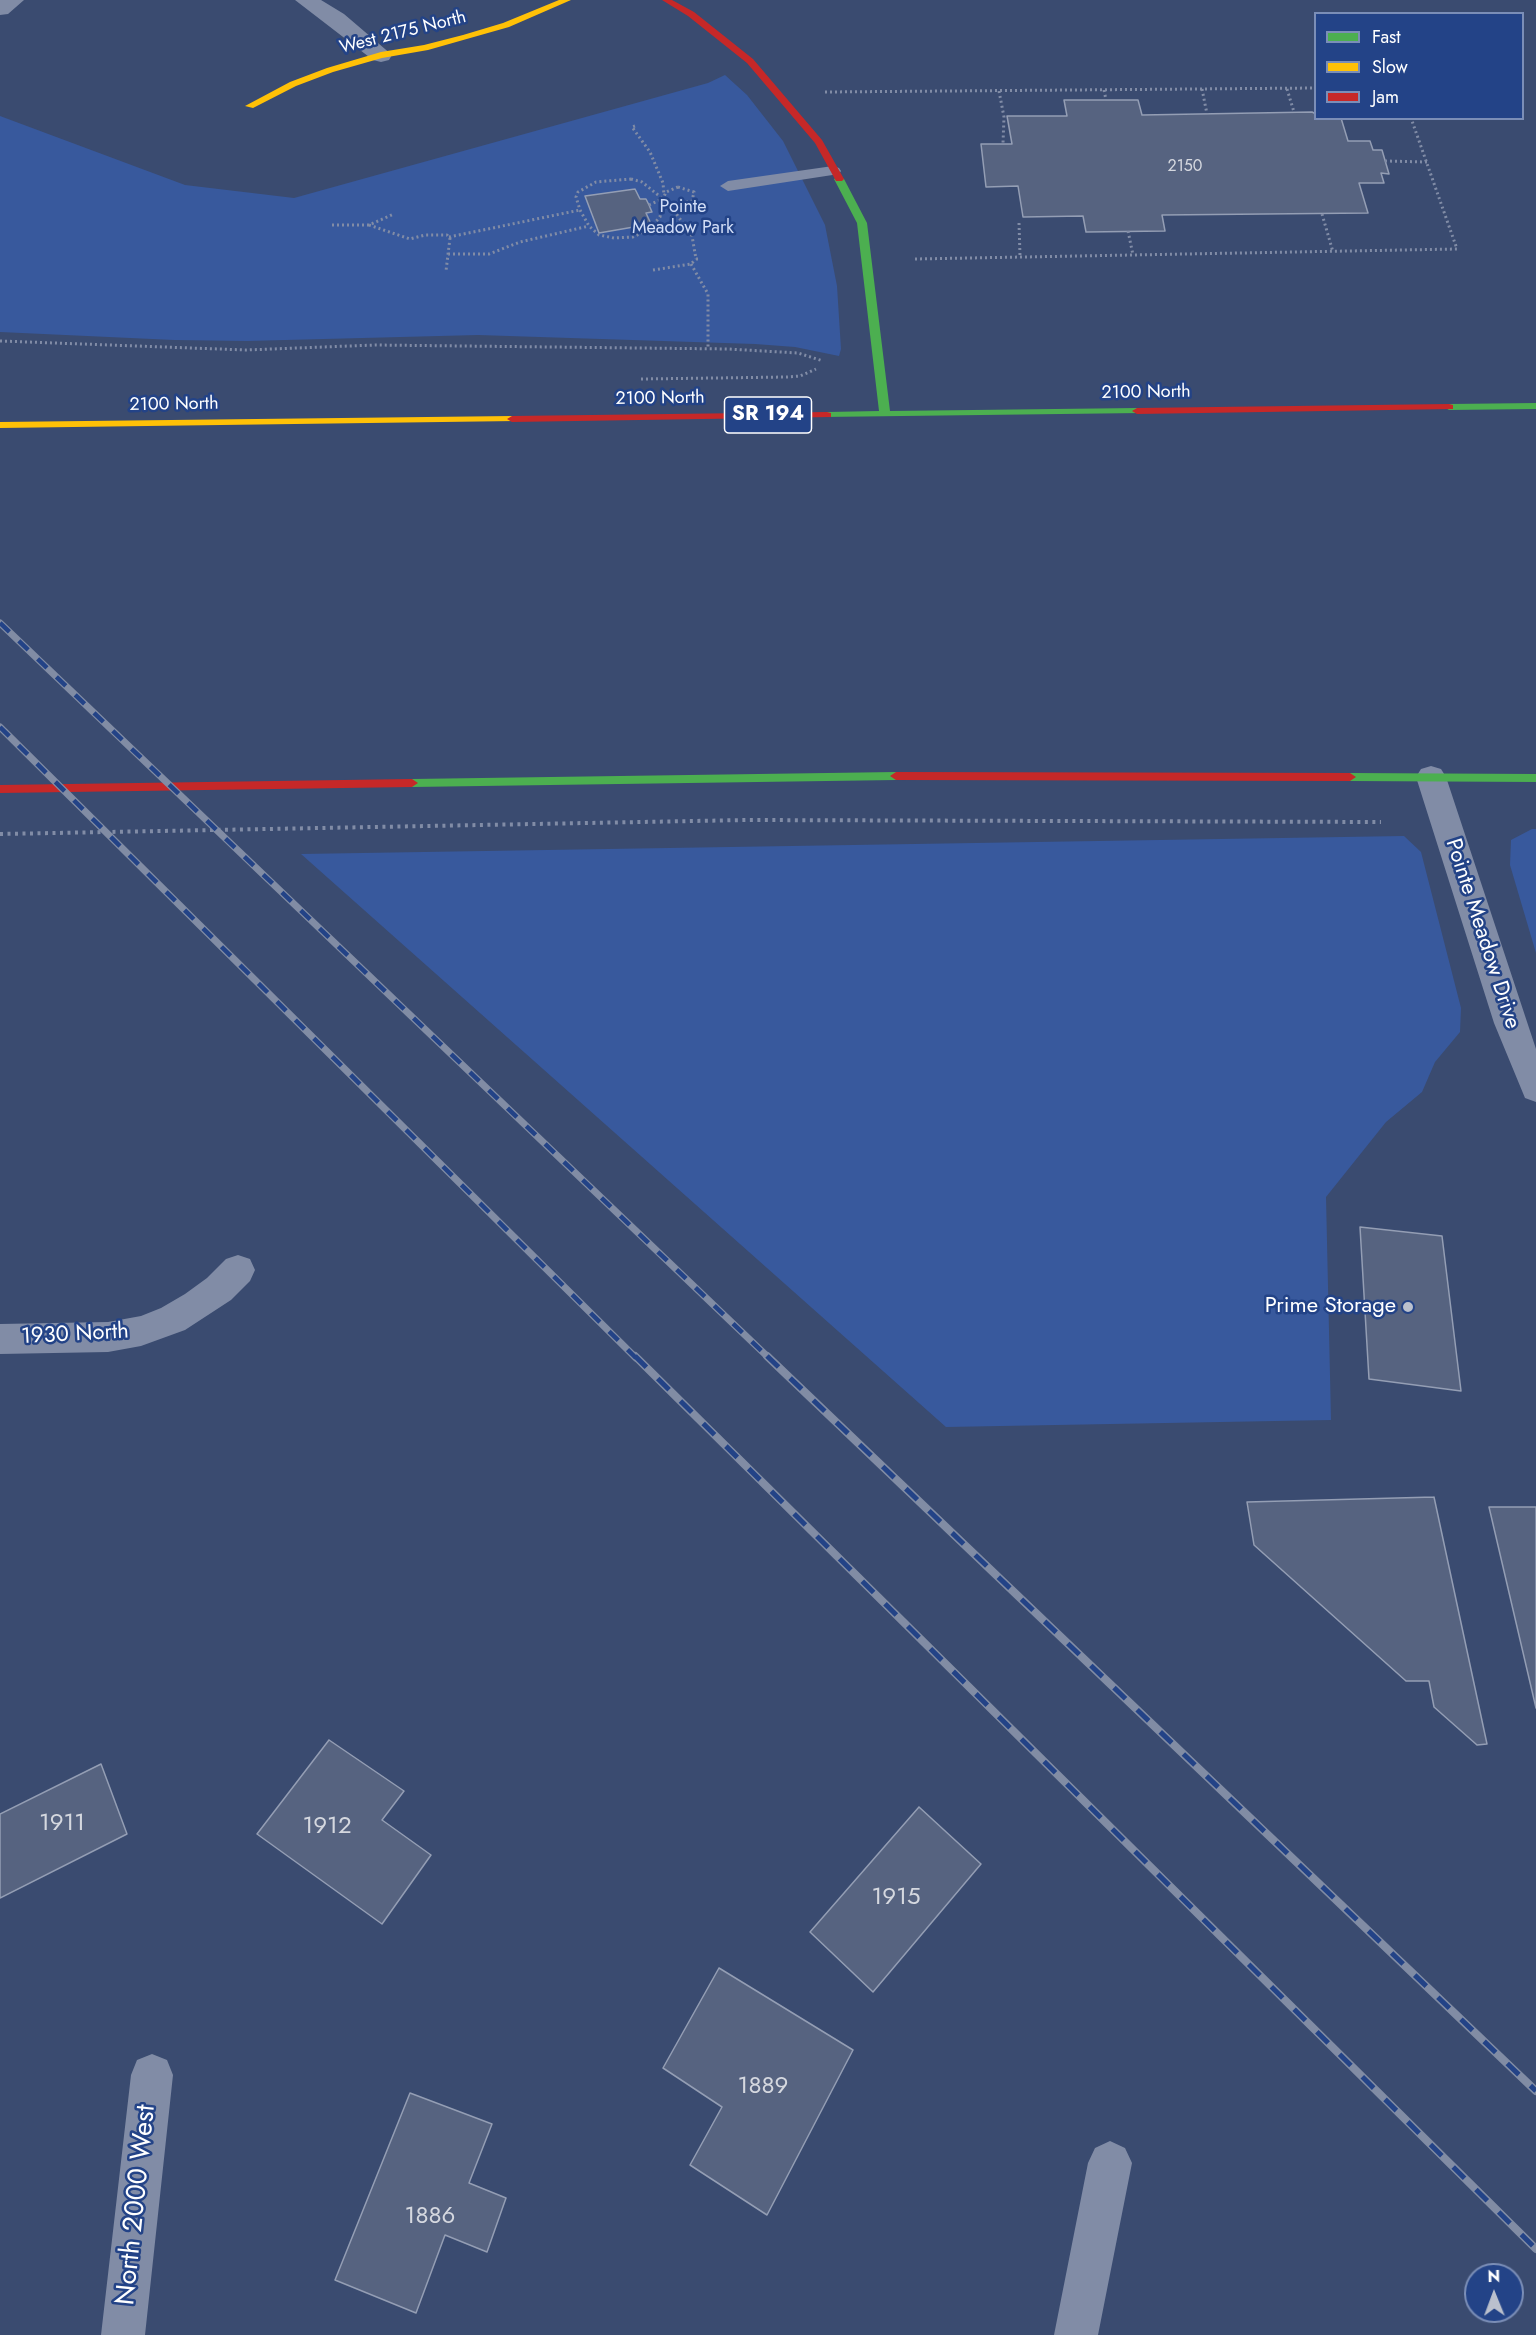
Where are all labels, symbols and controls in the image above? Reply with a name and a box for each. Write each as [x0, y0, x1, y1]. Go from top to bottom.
street label: West 2175 North [337, 7, 469, 59]
legend [1314, 12, 1524, 120]
text: Fast [1372, 24, 1401, 50]
text: Slow [1372, 54, 1408, 80]
text: Jam [1372, 84, 1399, 110]
house number: 2150 [1168, 157, 1202, 177]
park label: Pointe Meadow Park [632, 197, 734, 240]
street label: 2100 North [1101, 381, 1191, 405]
street label: 2100 North [615, 387, 705, 411]
street label: 2100 North [129, 393, 219, 417]
road number: SR 194 [724, 397, 812, 433]
street label: Pointe Meadow Drive [1439, 836, 1525, 1032]
place label: Prime Storage [1265, 1294, 1396, 1320]
marker: Prime Storage [1401, 1300, 1415, 1314]
street label: 1930 North [20, 1319, 130, 1351]
house number: 1911 [39, 1810, 85, 1838]
house number: 1912 [302, 1813, 352, 1841]
house number: 1915 [872, 1884, 920, 1912]
house number: 1889 [738, 2073, 788, 2101]
street label: North 2000 West [110, 2103, 164, 2307]
house number: 1886 [405, 2203, 455, 2231]
north arrow [1464, 2263, 1524, 2323]
text: N [1487, 2265, 1500, 2288]

